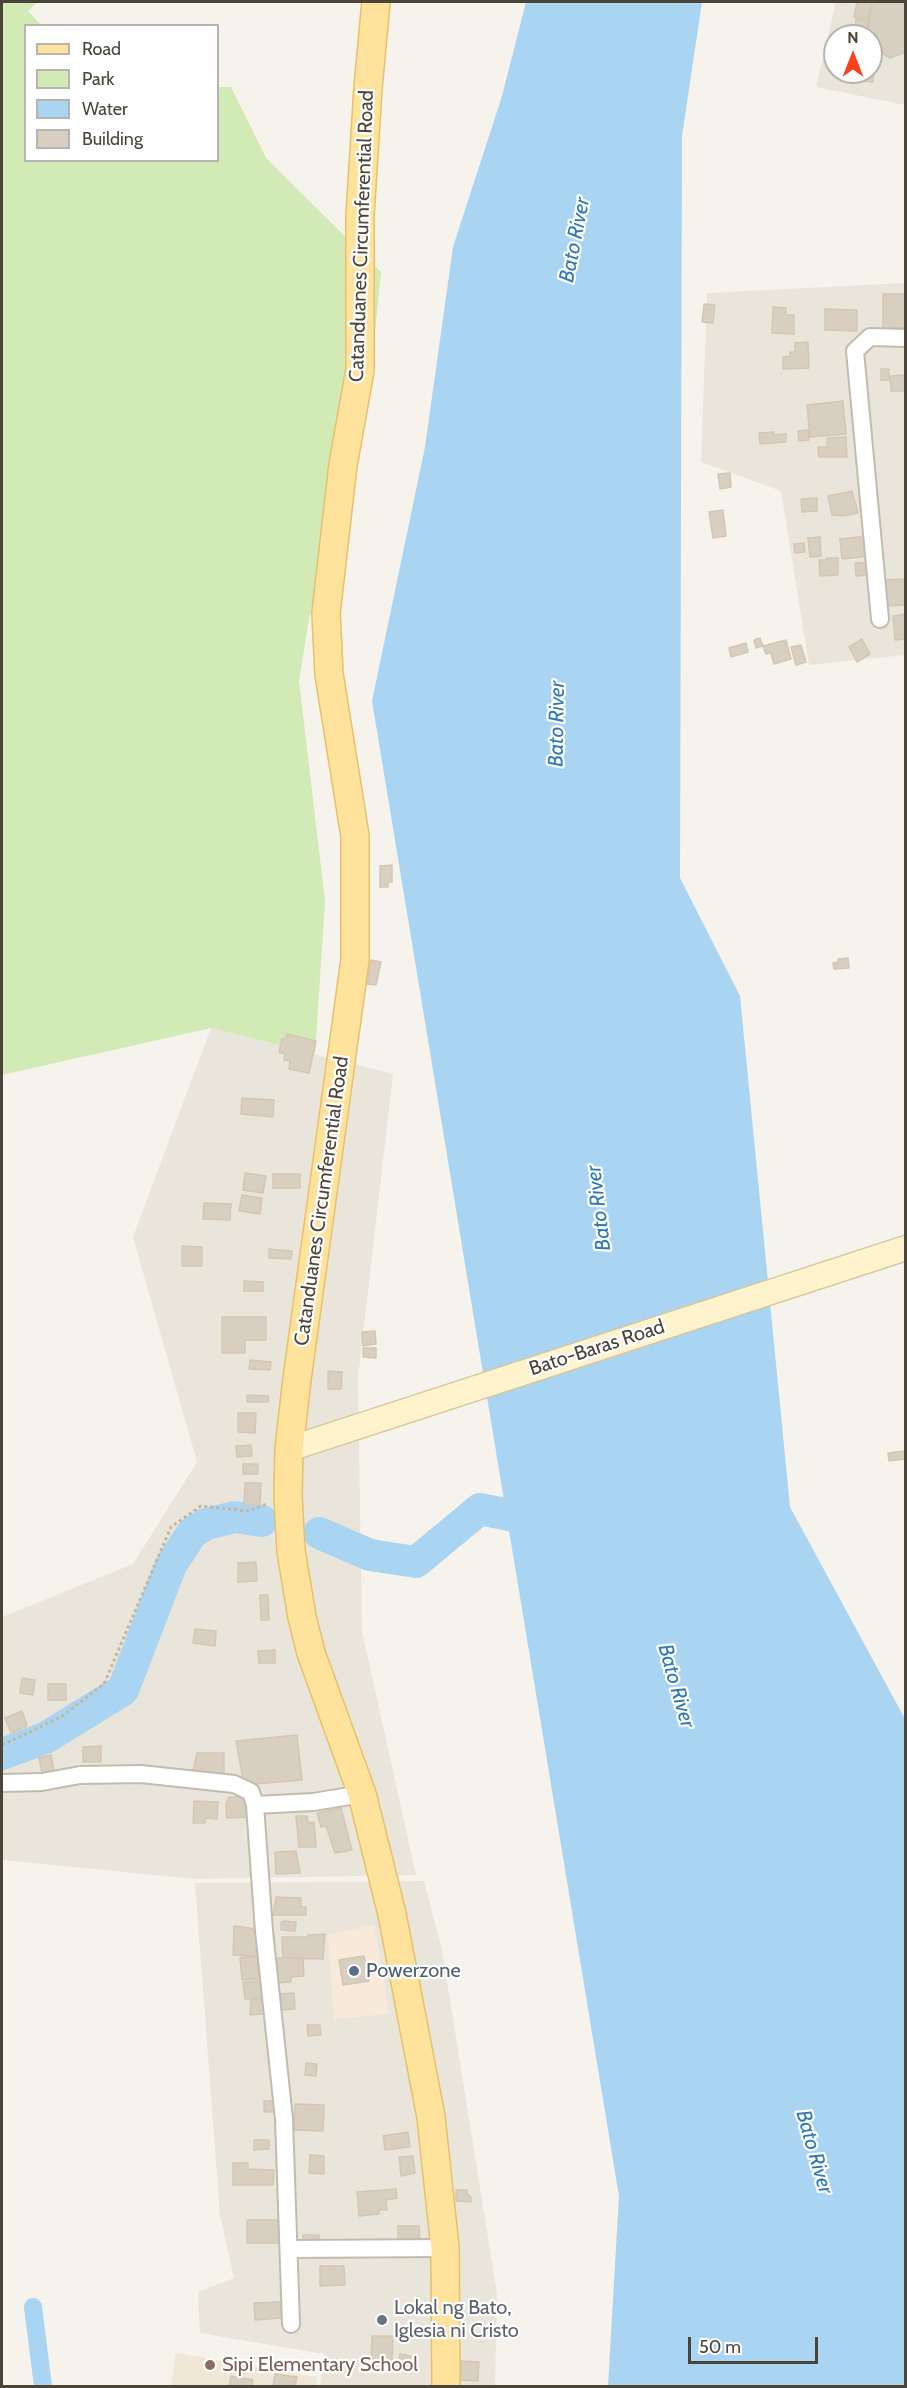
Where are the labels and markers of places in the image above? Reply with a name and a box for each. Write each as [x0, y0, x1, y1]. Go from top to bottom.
place label: Powerzone [366, 1959, 461, 1983]
marker: Powerzone [347, 1964, 361, 1978]
place label: Lokal ng Bato, Iglesia ni Cristo [394, 2296, 519, 2343]
marker: Lokal ng Bato, Iglesia ni Cristo [375, 2313, 389, 2327]
place label: Sipi Elementary School [222, 2353, 418, 2377]
marker: Sipi Elementary School [203, 2358, 217, 2372]

